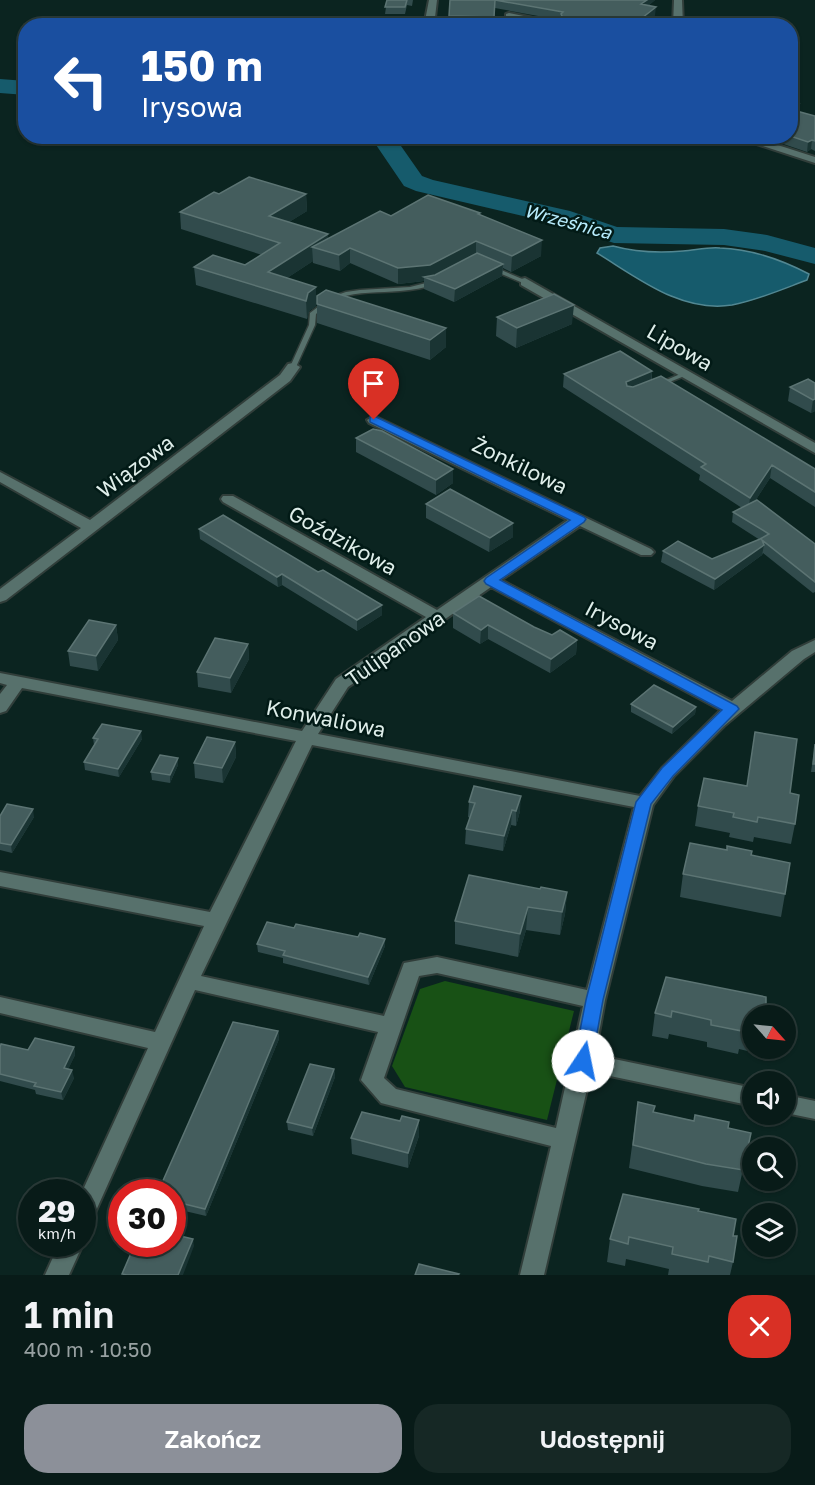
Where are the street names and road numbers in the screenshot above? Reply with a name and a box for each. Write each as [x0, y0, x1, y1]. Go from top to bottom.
street label: Lipowa [643, 318, 717, 376]
street label: Wiązowa [92, 429, 178, 503]
street label: Żonkilowa [468, 431, 572, 499]
street label: Goździkowa [284, 500, 402, 580]
street label: Irysowa [581, 595, 663, 655]
street label: Tulipanowa [341, 604, 449, 692]
street label: Konwaliowa [264, 694, 388, 742]

